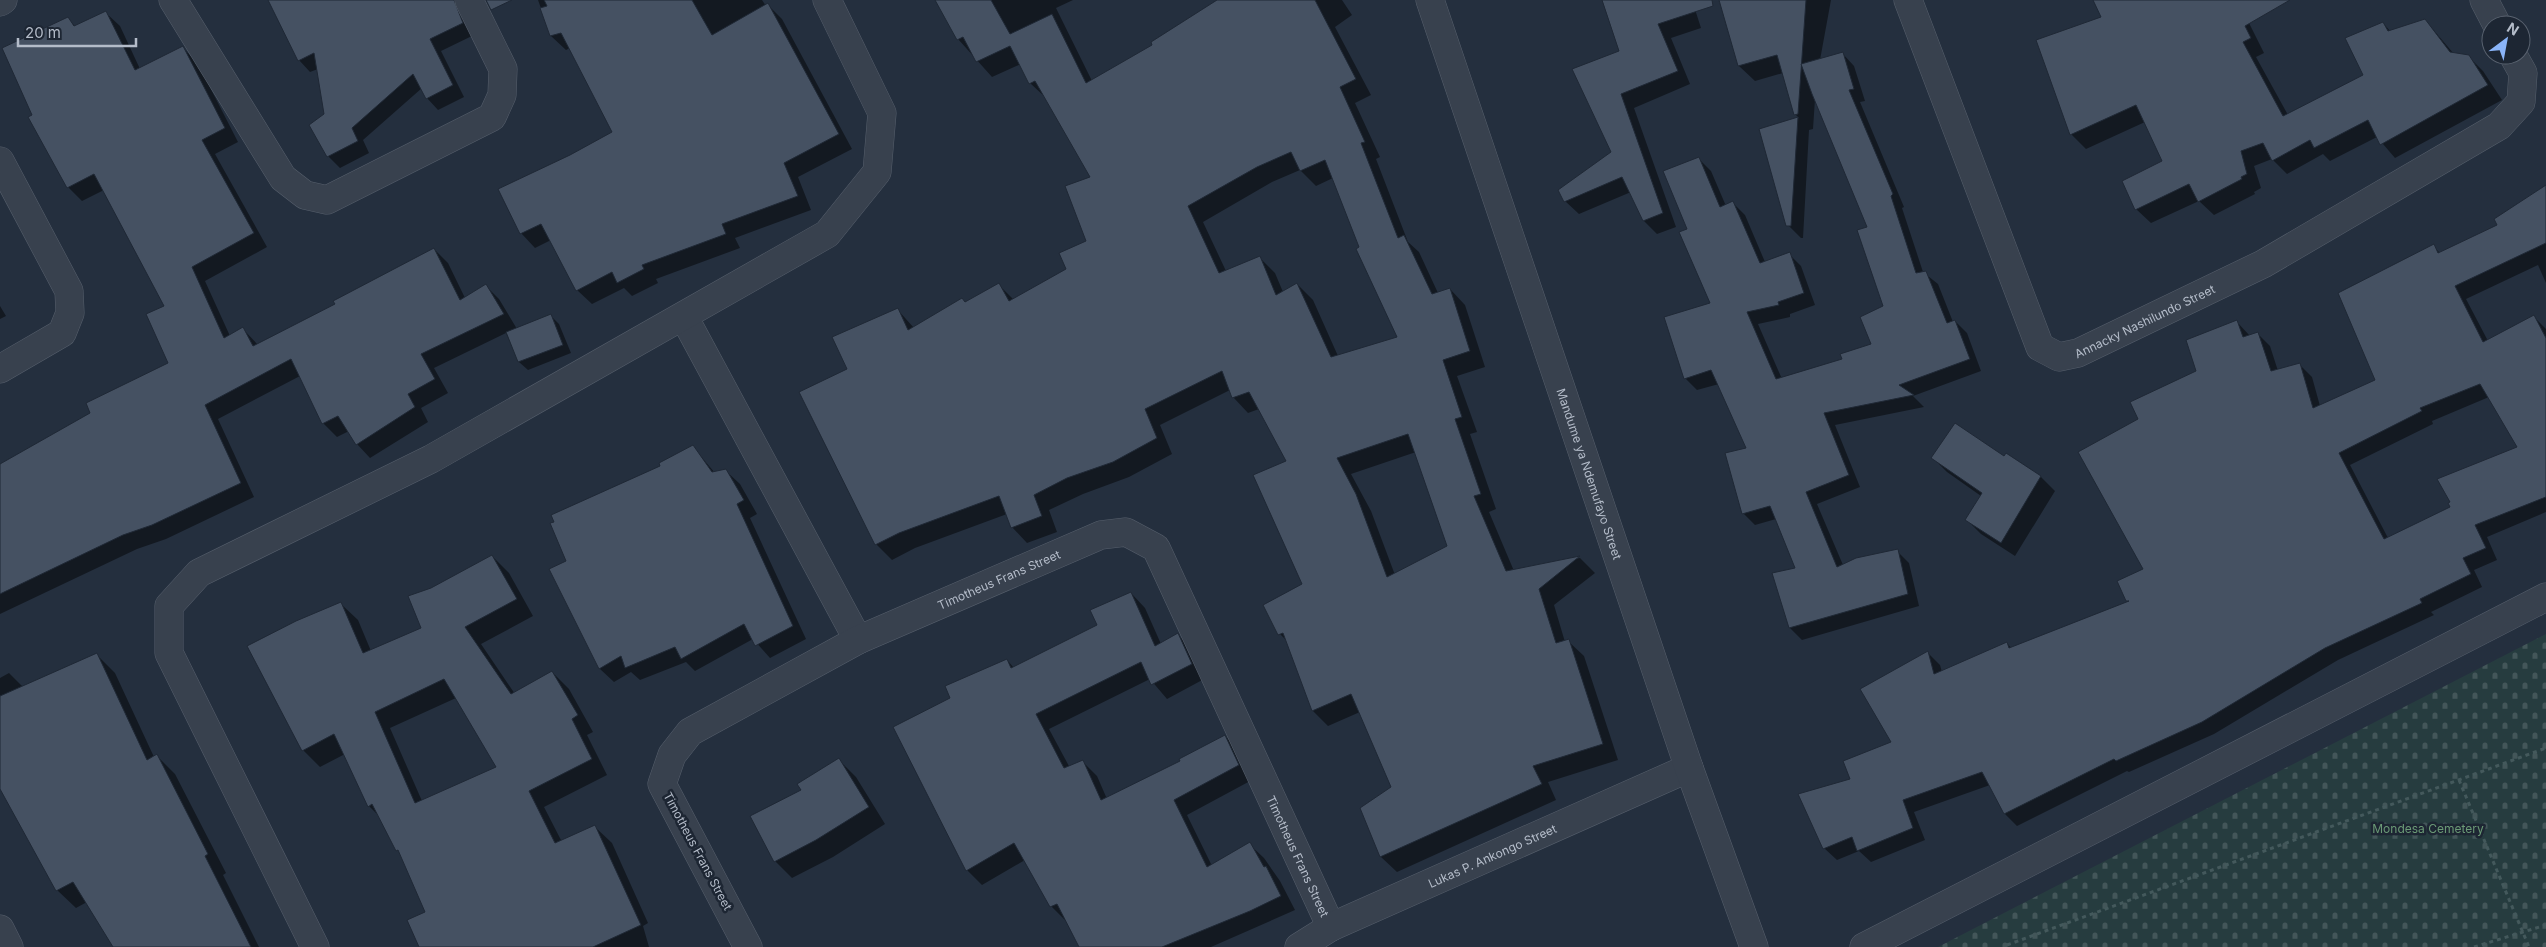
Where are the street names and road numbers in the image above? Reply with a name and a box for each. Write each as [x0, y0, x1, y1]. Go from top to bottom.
street label: Annacky Nashilundo Street [2072, 281, 2217, 361]
street label: Mandume ya Ndemufayo Street [1554, 386, 1626, 561]
street label: Timotheus Frans Street [935, 546, 1062, 612]
street label: Timotheus Frans Street [660, 789, 736, 913]
street label: Timotheus Frans Street [1264, 793, 1333, 919]
street label: Lukas P. Ankongo Street [1426, 820, 1559, 891]

